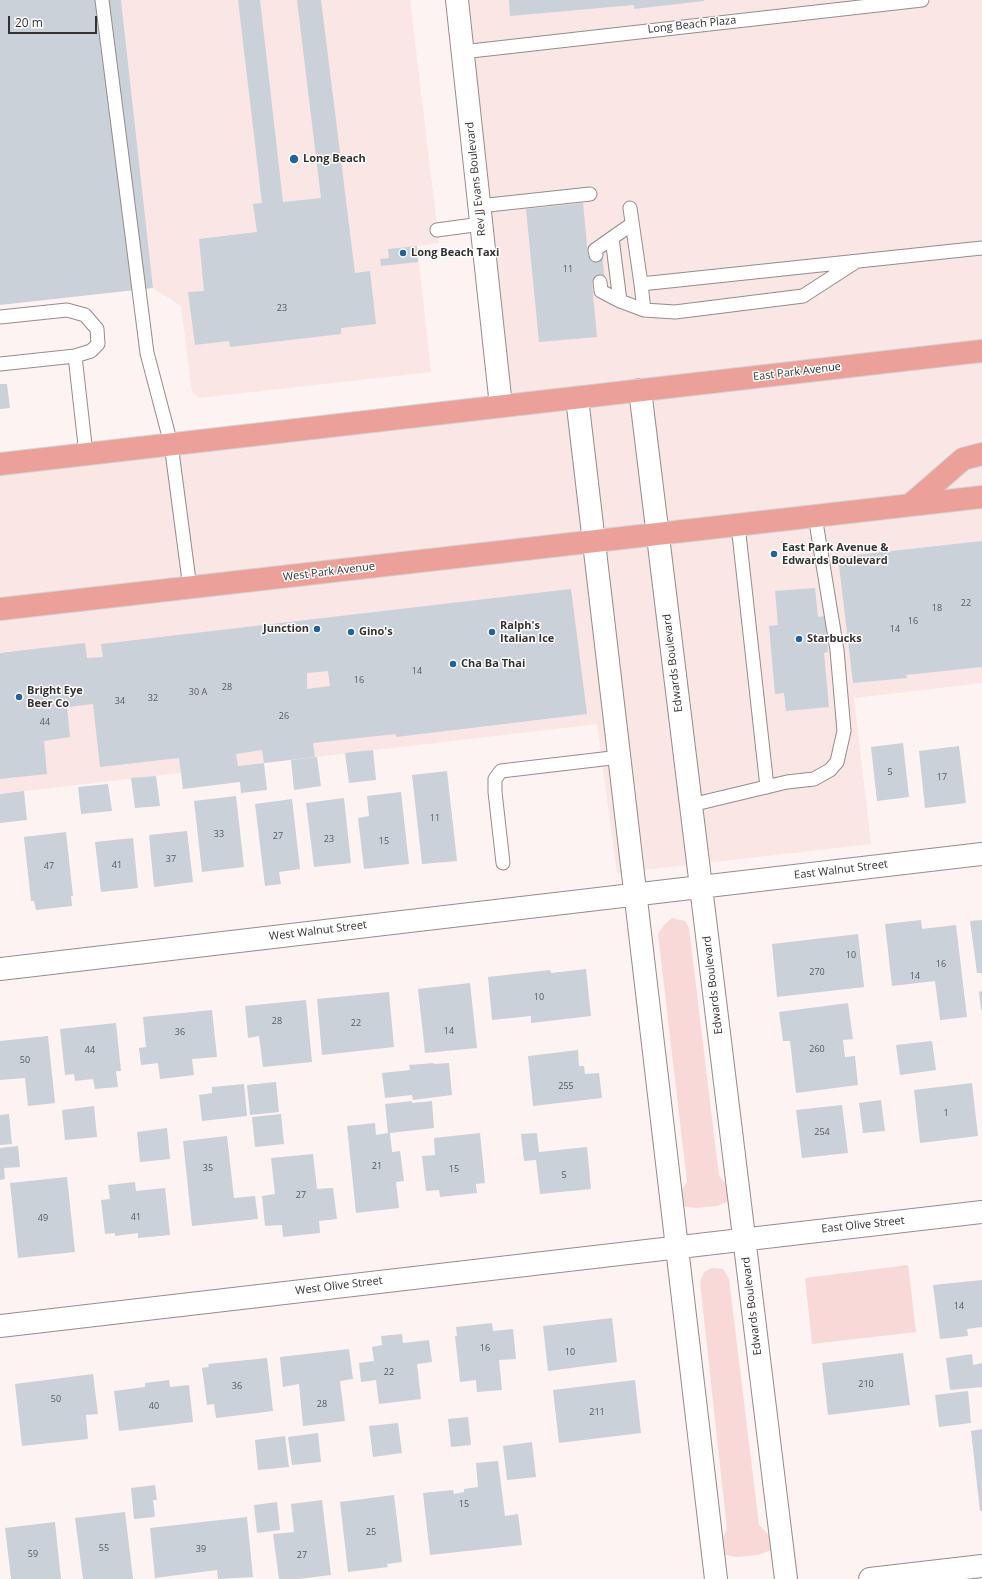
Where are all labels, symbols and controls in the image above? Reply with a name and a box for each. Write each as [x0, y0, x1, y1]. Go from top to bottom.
scale bar [10, 8, 99, 34]
text: 20 m [15, 14, 43, 31]
street label: Long Beach Plaza [647, 14, 737, 36]
street label: Rev JJ Evans Boulevard [463, 121, 489, 237]
place label: Long Beach [303, 152, 366, 166]
marker: Long Beach [288, 153, 300, 165]
place label: Long Beach Taxi [411, 246, 499, 260]
marker: Long Beach Taxi [398, 248, 408, 258]
house number: 11 [563, 264, 573, 274]
house number: 23 [277, 303, 287, 313]
street label: East Park Avenue [752, 360, 842, 384]
place label: East Park Avenue & Edwards Boulevard [782, 541, 889, 567]
marker: East Park Avenue & Edwards Boulevard [769, 549, 779, 559]
street label: West Park Avenue [282, 560, 376, 584]
house number: 22 [961, 598, 971, 608]
house number: 18 [932, 603, 942, 613]
street label: Edwards Boulevard [660, 613, 686, 713]
house number: 16 [908, 616, 918, 626]
place label: Ralph's Italian Ice [500, 619, 554, 645]
place label: Junction [263, 622, 309, 636]
marker: Junction [312, 624, 322, 634]
house number: 14 [890, 624, 900, 634]
place label: Gino's [359, 625, 393, 639]
marker: Gino's [346, 627, 356, 637]
marker: Ralph's Italian Ice [487, 627, 497, 637]
place label: Starbucks [807, 632, 862, 646]
marker: Starbucks [794, 634, 804, 644]
place label: Cha Ba Thai [461, 657, 525, 671]
marker: Cha Ba Thai [448, 659, 458, 669]
house number: 14 [412, 666, 422, 676]
house number: 16 [354, 675, 364, 685]
house number: 28 [222, 682, 232, 692]
place label: Bright Eye Beer Co [27, 684, 83, 710]
house number: 30 A [189, 687, 207, 697]
marker: Bright Eye Beer Co [14, 692, 24, 702]
house number: 32 [148, 693, 158, 703]
house number: 34 [115, 696, 125, 706]
house number: 26 [279, 711, 289, 721]
house number: 44 [40, 717, 50, 727]
house number: 5 [887, 767, 893, 777]
house number: 17 [937, 772, 947, 782]
house number: 11 [430, 813, 440, 823]
house number: 33 [214, 829, 224, 839]
house number: 27 [273, 831, 283, 841]
house number: 23 [324, 834, 334, 844]
house number: 15 [379, 836, 389, 846]
house number: 37 [166, 854, 176, 864]
street label: East Walnut Street [793, 858, 889, 882]
house number: 41 [112, 860, 122, 870]
house number: 47 [44, 861, 54, 871]
street label: West Walnut Street [268, 918, 368, 944]
street label: Edwards Boulevard [700, 935, 726, 1035]
house number: 10 [846, 950, 856, 960]
house number: 16 [936, 959, 946, 969]
house number: 270 [809, 967, 825, 977]
house number: 14 [910, 971, 920, 981]
house number: 10 [534, 992, 544, 1002]
house number: 28 [272, 1016, 282, 1026]
house number: 22 [351, 1018, 361, 1028]
house number: 14 [444, 1026, 454, 1036]
house number: 36 [175, 1027, 185, 1037]
house number: 260 [809, 1044, 825, 1054]
house number: 44 [85, 1045, 95, 1055]
house number: 50 [20, 1055, 30, 1065]
house number: 255 [558, 1081, 574, 1091]
house number: 1 [943, 1108, 949, 1118]
house number: 254 [814, 1127, 830, 1137]
house number: 21 [372, 1161, 382, 1171]
house number: 35 [203, 1163, 213, 1173]
house number: 15 [449, 1164, 459, 1174]
house number: 5 [561, 1170, 567, 1180]
house number: 27 [296, 1190, 306, 1200]
house number: 41 [131, 1212, 141, 1222]
house number: 49 [38, 1213, 48, 1223]
street label: East Olive Street [821, 1214, 905, 1236]
street label: Edwards Boulevard [739, 1256, 765, 1356]
street label: West Olive Street [295, 1274, 383, 1298]
house number: 14 [954, 1301, 964, 1311]
house number: 16 [480, 1343, 490, 1353]
house number: 10 [565, 1347, 575, 1357]
house number: 22 [384, 1367, 394, 1377]
house number: 210 [858, 1379, 874, 1389]
house number: 36 [232, 1381, 242, 1391]
house number: 50 [51, 1394, 61, 1404]
house number: 28 [317, 1399, 327, 1409]
house number: 40 [149, 1401, 159, 1411]
house number: 211 [589, 1407, 605, 1417]
house number: 15 [459, 1499, 469, 1509]
house number: 25 [366, 1527, 376, 1537]
house number: 55 [99, 1543, 109, 1553]
house number: 39 [196, 1544, 206, 1554]
house number: 59 [28, 1549, 38, 1559]
house number: 27 [297, 1550, 307, 1560]

